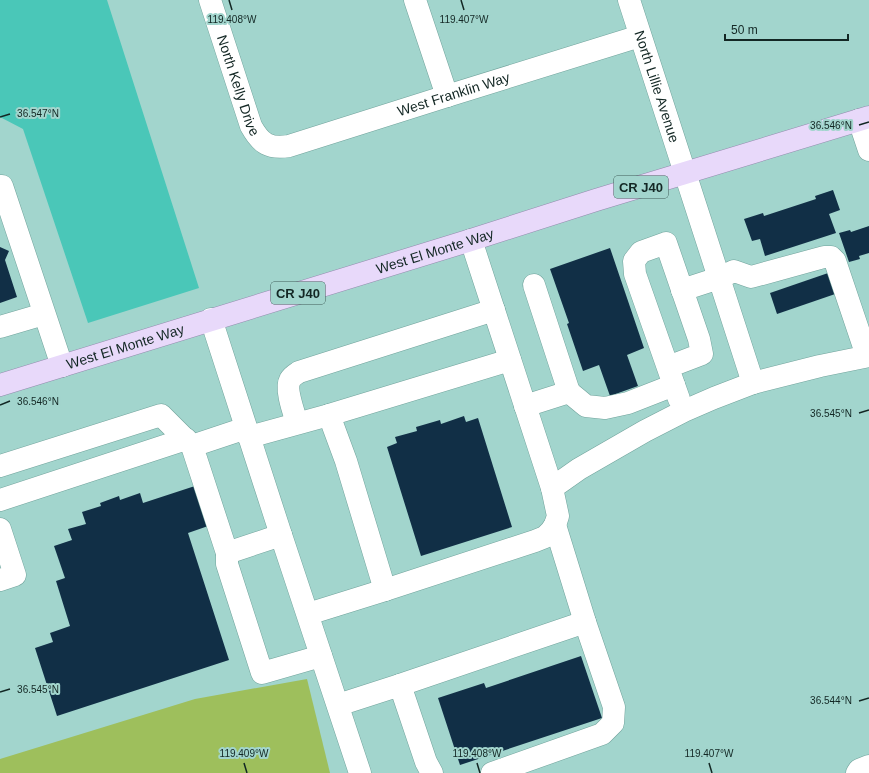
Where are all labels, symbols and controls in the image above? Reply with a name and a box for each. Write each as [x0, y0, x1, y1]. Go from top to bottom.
text: 119.408°W [208, 14, 257, 25]
text: 119.407°W [440, 14, 489, 25]
scale bar [725, 16, 848, 42]
text: 50 m [731, 23, 758, 37]
street label: North Lillie Avenue [631, 29, 683, 145]
street label: North Kelly Drive [214, 33, 263, 139]
street label: West Franklin Way [395, 69, 512, 119]
text: 36.547°N [17, 108, 59, 119]
text: 36.546°N [810, 120, 852, 131]
road number: CR J40 [614, 176, 668, 198]
street label: West El Monte Way [374, 225, 496, 277]
road number: CR J40 [271, 282, 325, 304]
street label: West El Monte Way [64, 321, 186, 372]
text: 36.546°N [17, 396, 59, 407]
text: 36.545°N [810, 408, 852, 419]
text: 36.545°N [17, 684, 59, 695]
text: 36.544°N [810, 695, 852, 706]
text: 119.409°W [220, 748, 269, 759]
text: 119.408°W [453, 748, 502, 759]
text: 119.407°W [685, 748, 734, 759]

